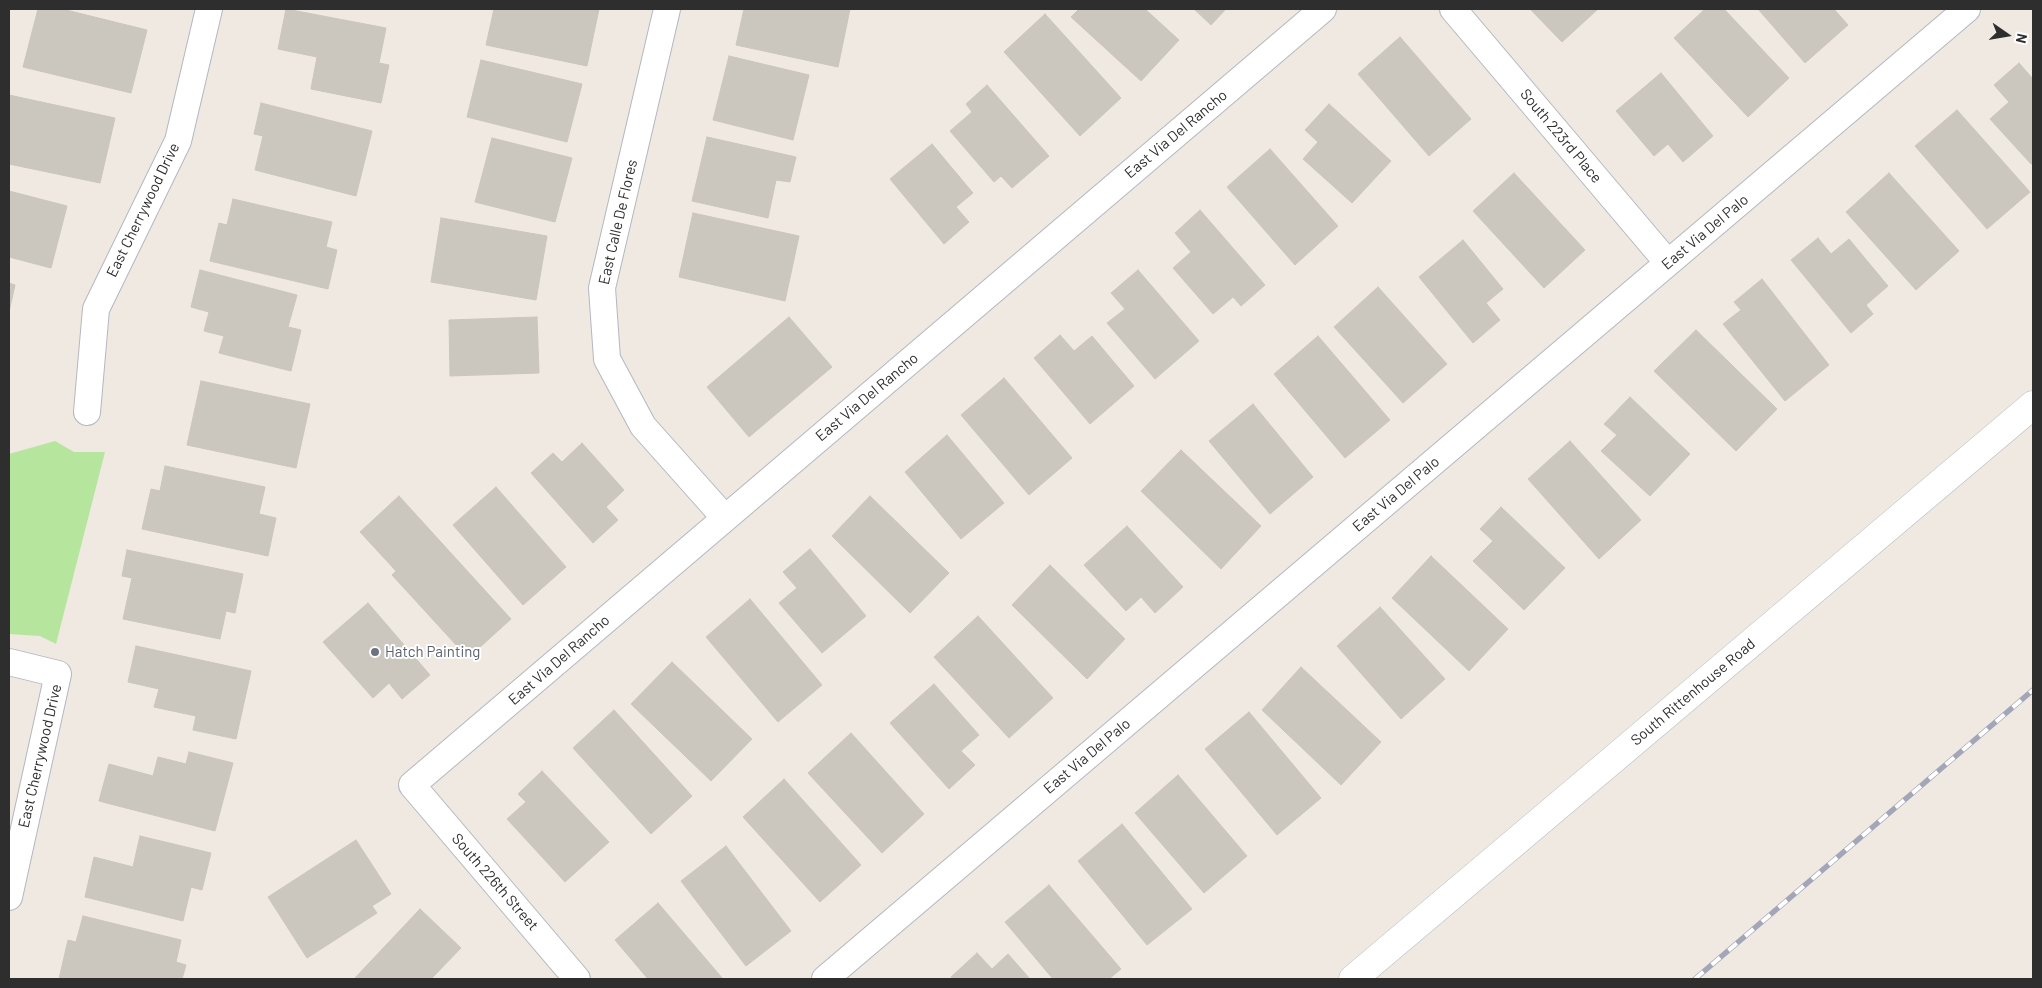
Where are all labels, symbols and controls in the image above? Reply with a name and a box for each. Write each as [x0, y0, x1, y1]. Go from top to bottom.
north arrow [1982, 10, 2032, 60]
text: N [2013, 32, 2031, 45]
street label: South 223rd Place [1516, 85, 1606, 187]
street label: East Via Del Rancho [1121, 86, 1231, 182]
street label: East Cherrywood Drive [103, 140, 183, 280]
street label: East Calle De Flores [595, 158, 641, 286]
street label: East Via Del Palo [1658, 191, 1752, 273]
street label: East Via Del Rancho [812, 349, 922, 445]
street label: East Via Del Palo [1349, 453, 1443, 535]
street label: East Via Del Rancho [505, 611, 613, 709]
street label: South Rittenhouse Road [1627, 635, 1759, 749]
place label: Hatch Painting [385, 643, 480, 661]
marker: Hatch Painting [369, 646, 381, 658]
street label: East Cherrywood Drive [15, 682, 65, 830]
street label: East Via Del Palo [1040, 715, 1134, 797]
street label: South 226th Street [448, 830, 542, 934]

